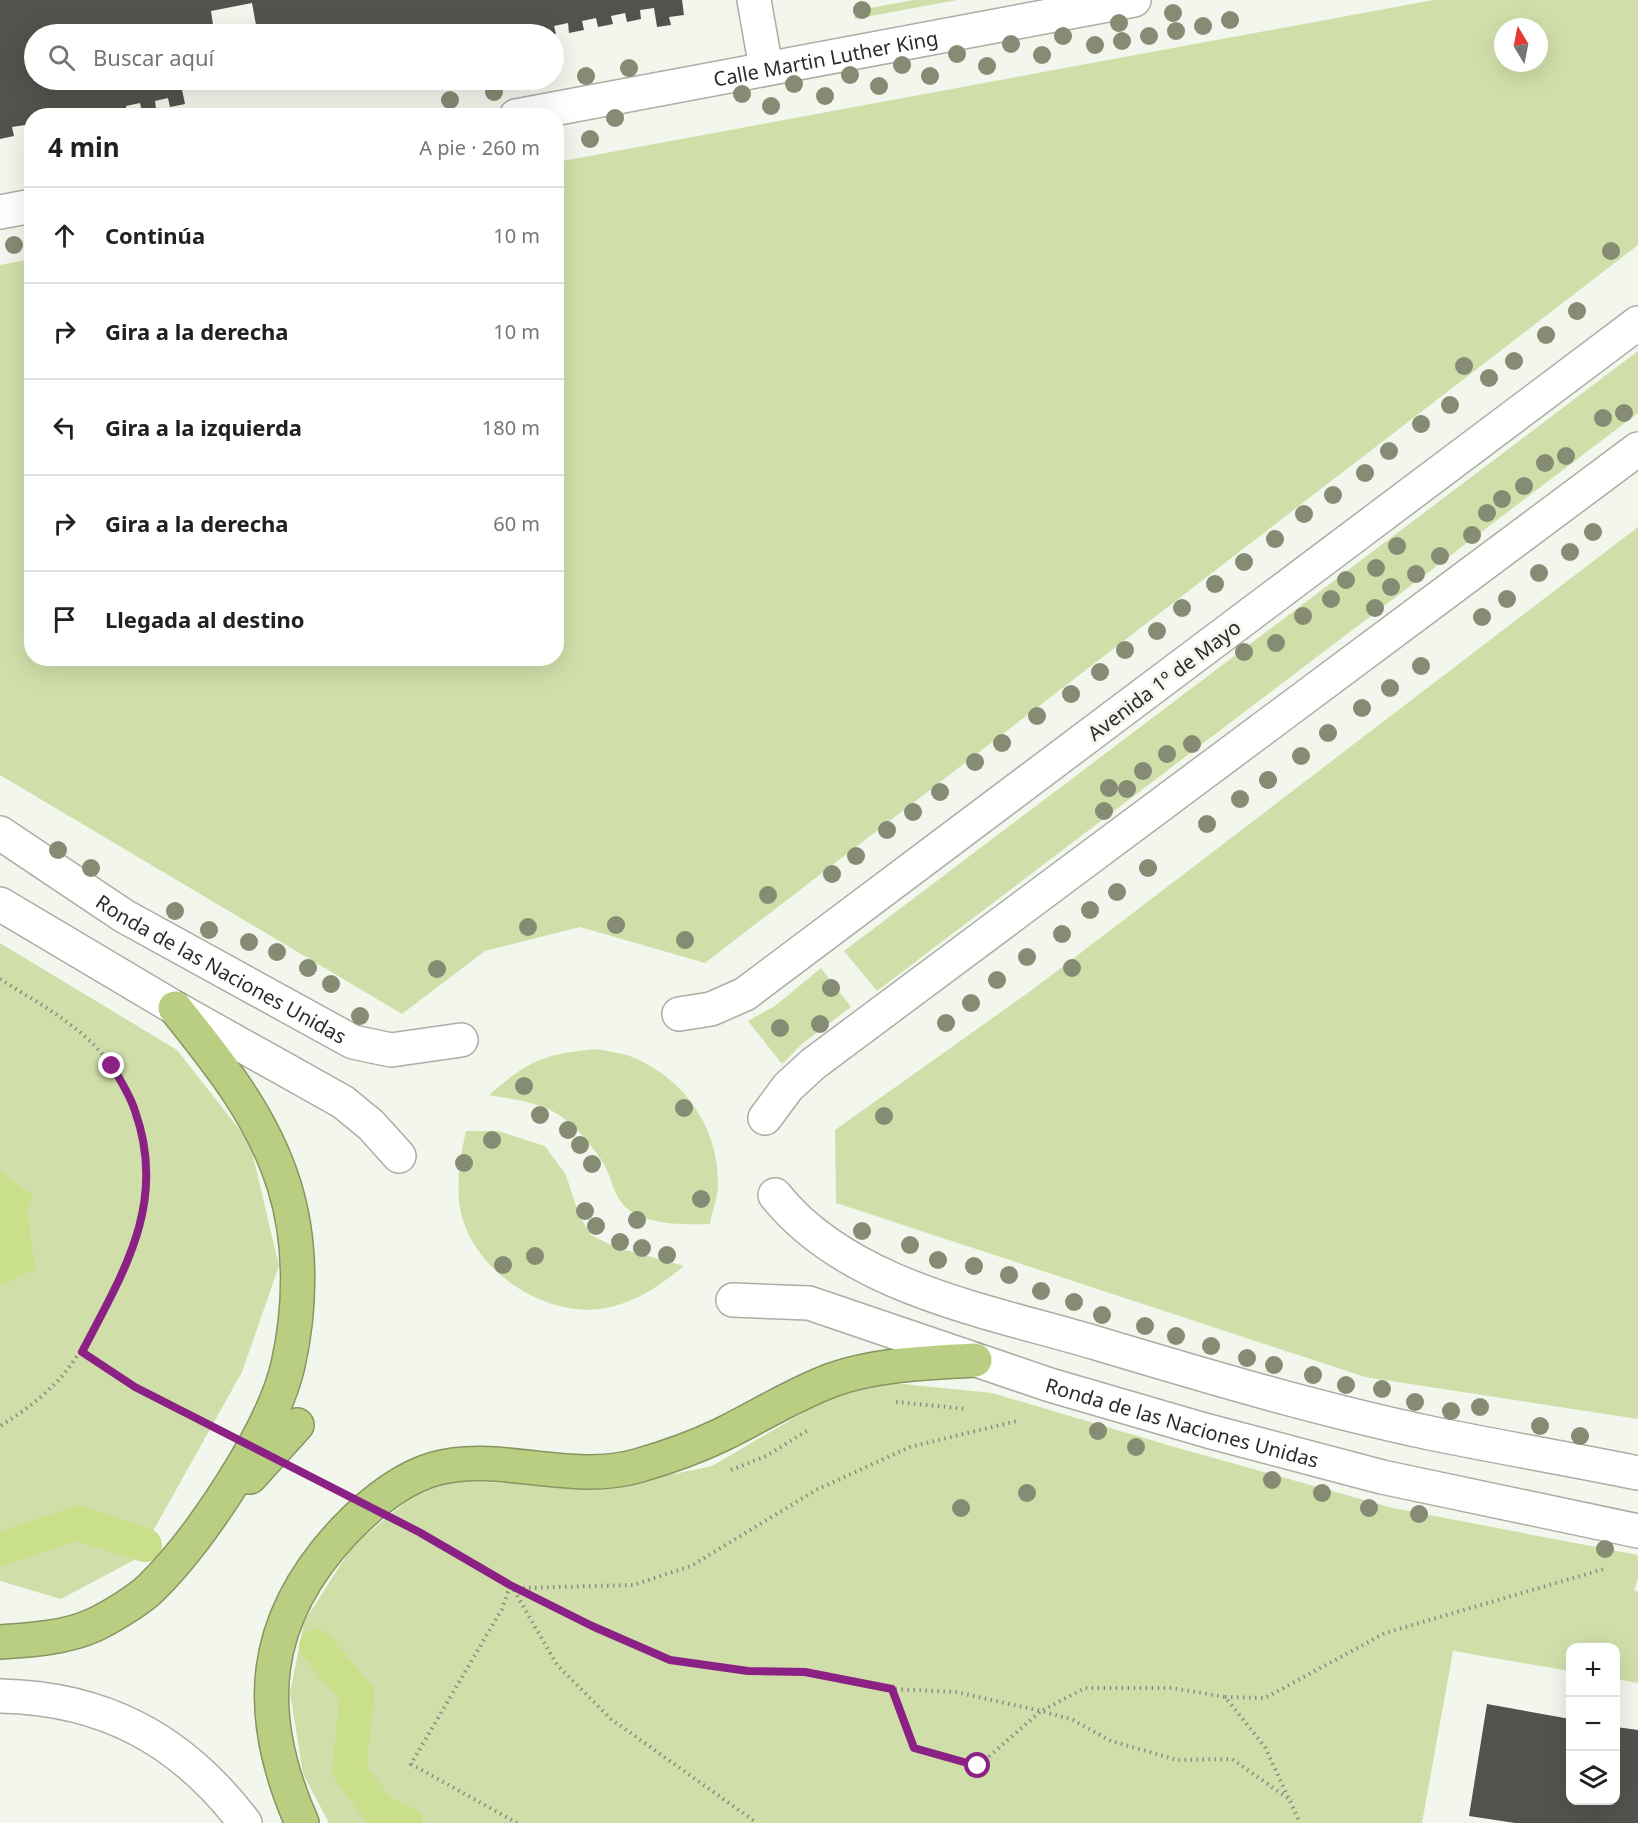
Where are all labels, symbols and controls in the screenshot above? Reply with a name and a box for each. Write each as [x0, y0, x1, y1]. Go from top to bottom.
north arrow [1494, 18, 1548, 72]
search box [24, 24, 564, 90]
street label: Calle Martin Luther King [711, 24, 940, 92]
icon: search [45, 41, 78, 74]
text: Buscar aquí [93, 42, 214, 72]
text: 4 min [48, 129, 120, 165]
text: A pie · 260 m [419, 134, 540, 161]
icon: ahead [48, 219, 81, 252]
text: Continúa [105, 220, 205, 250]
text: 10 m [493, 222, 540, 249]
icon: right [48, 315, 81, 348]
text: Gira a la derecha [105, 316, 289, 346]
text: 10 m [493, 318, 540, 345]
icon: left [48, 411, 81, 444]
text: Gira a la izquierda [105, 412, 302, 442]
text: 180 m [482, 414, 540, 441]
icon: right [48, 507, 81, 540]
text: Gira a la derecha [105, 508, 289, 538]
text: 60 m [493, 510, 540, 537]
icon: arrive [48, 603, 81, 636]
text: Llegada al destino [105, 604, 305, 634]
street label: Avenida 1º de Mayo [1082, 614, 1246, 746]
street label: Ronda de las Naciones Unidas [91, 888, 351, 1049]
route end [98, 1052, 124, 1078]
street label: Ronda de las Naciones Unidas [1042, 1371, 1322, 1473]
map controls [1566, 1643, 1620, 1805]
button: + [1566, 1643, 1620, 1697]
button: − [1566, 1697, 1620, 1751]
button: layers [1566, 1751, 1620, 1805]
route start [964, 1752, 990, 1778]

